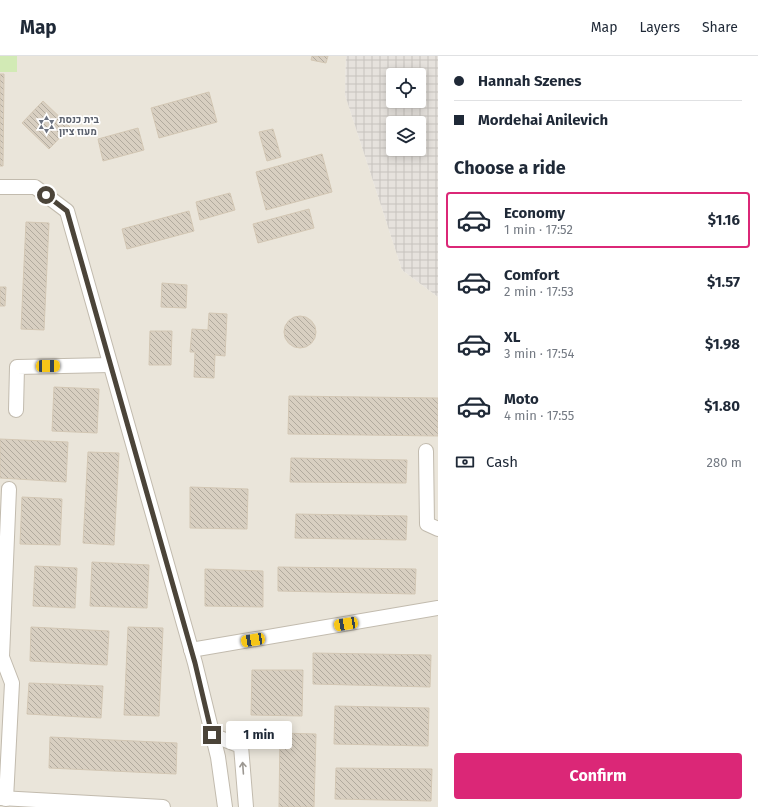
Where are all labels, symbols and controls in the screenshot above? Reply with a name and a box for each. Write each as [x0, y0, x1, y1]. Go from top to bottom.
text: Map [20, 16, 57, 39]
text: Map [591, 19, 617, 36]
text: Layers [639, 19, 680, 36]
text: Share [702, 19, 738, 36]
map controls [386, 68, 426, 156]
button: locate [386, 68, 426, 108]
text: Hannah Szenes [478, 72, 582, 90]
text: Mordehai Anilevich [478, 111, 608, 129]
place label: בית כנסת מעוז ציון [59, 114, 100, 138]
synagogue icon: בית כנסת מעוז ציון [36, 115, 56, 135]
button: layers [386, 116, 426, 156]
text: Choose a ride [454, 157, 566, 179]
route start [37, 186, 55, 204]
icon: car [456, 202, 492, 238]
text: Economy [504, 204, 565, 222]
text: $1.16 [708, 211, 740, 229]
text: 1 min · 17:52 [504, 222, 573, 237]
icon: car [456, 264, 492, 300]
text: Comfort [504, 266, 560, 284]
text: $1.57 [707, 273, 740, 291]
text: 2 min · 17:53 [504, 284, 574, 299]
icon: car [456, 326, 492, 362]
text: XL [504, 328, 520, 346]
text: $1.98 [705, 335, 740, 353]
text: 3 min · 17:54 [504, 346, 574, 361]
car [36, 360, 60, 372]
icon: car [456, 388, 492, 424]
text: Moto [504, 390, 539, 408]
text: $1.80 [704, 397, 740, 415]
text: 4 min · 17:55 [504, 408, 574, 423]
icon: cash [454, 451, 476, 473]
text: Cash [486, 453, 518, 471]
text: 280 m [707, 455, 742, 470]
car [333, 616, 359, 632]
car [240, 632, 266, 648]
callout: 1 min [226, 721, 292, 749]
route end [203, 726, 221, 744]
text: 1 min [243, 727, 275, 742]
button: Confirm [454, 753, 742, 799]
one-way arrow [239, 762, 246, 775]

